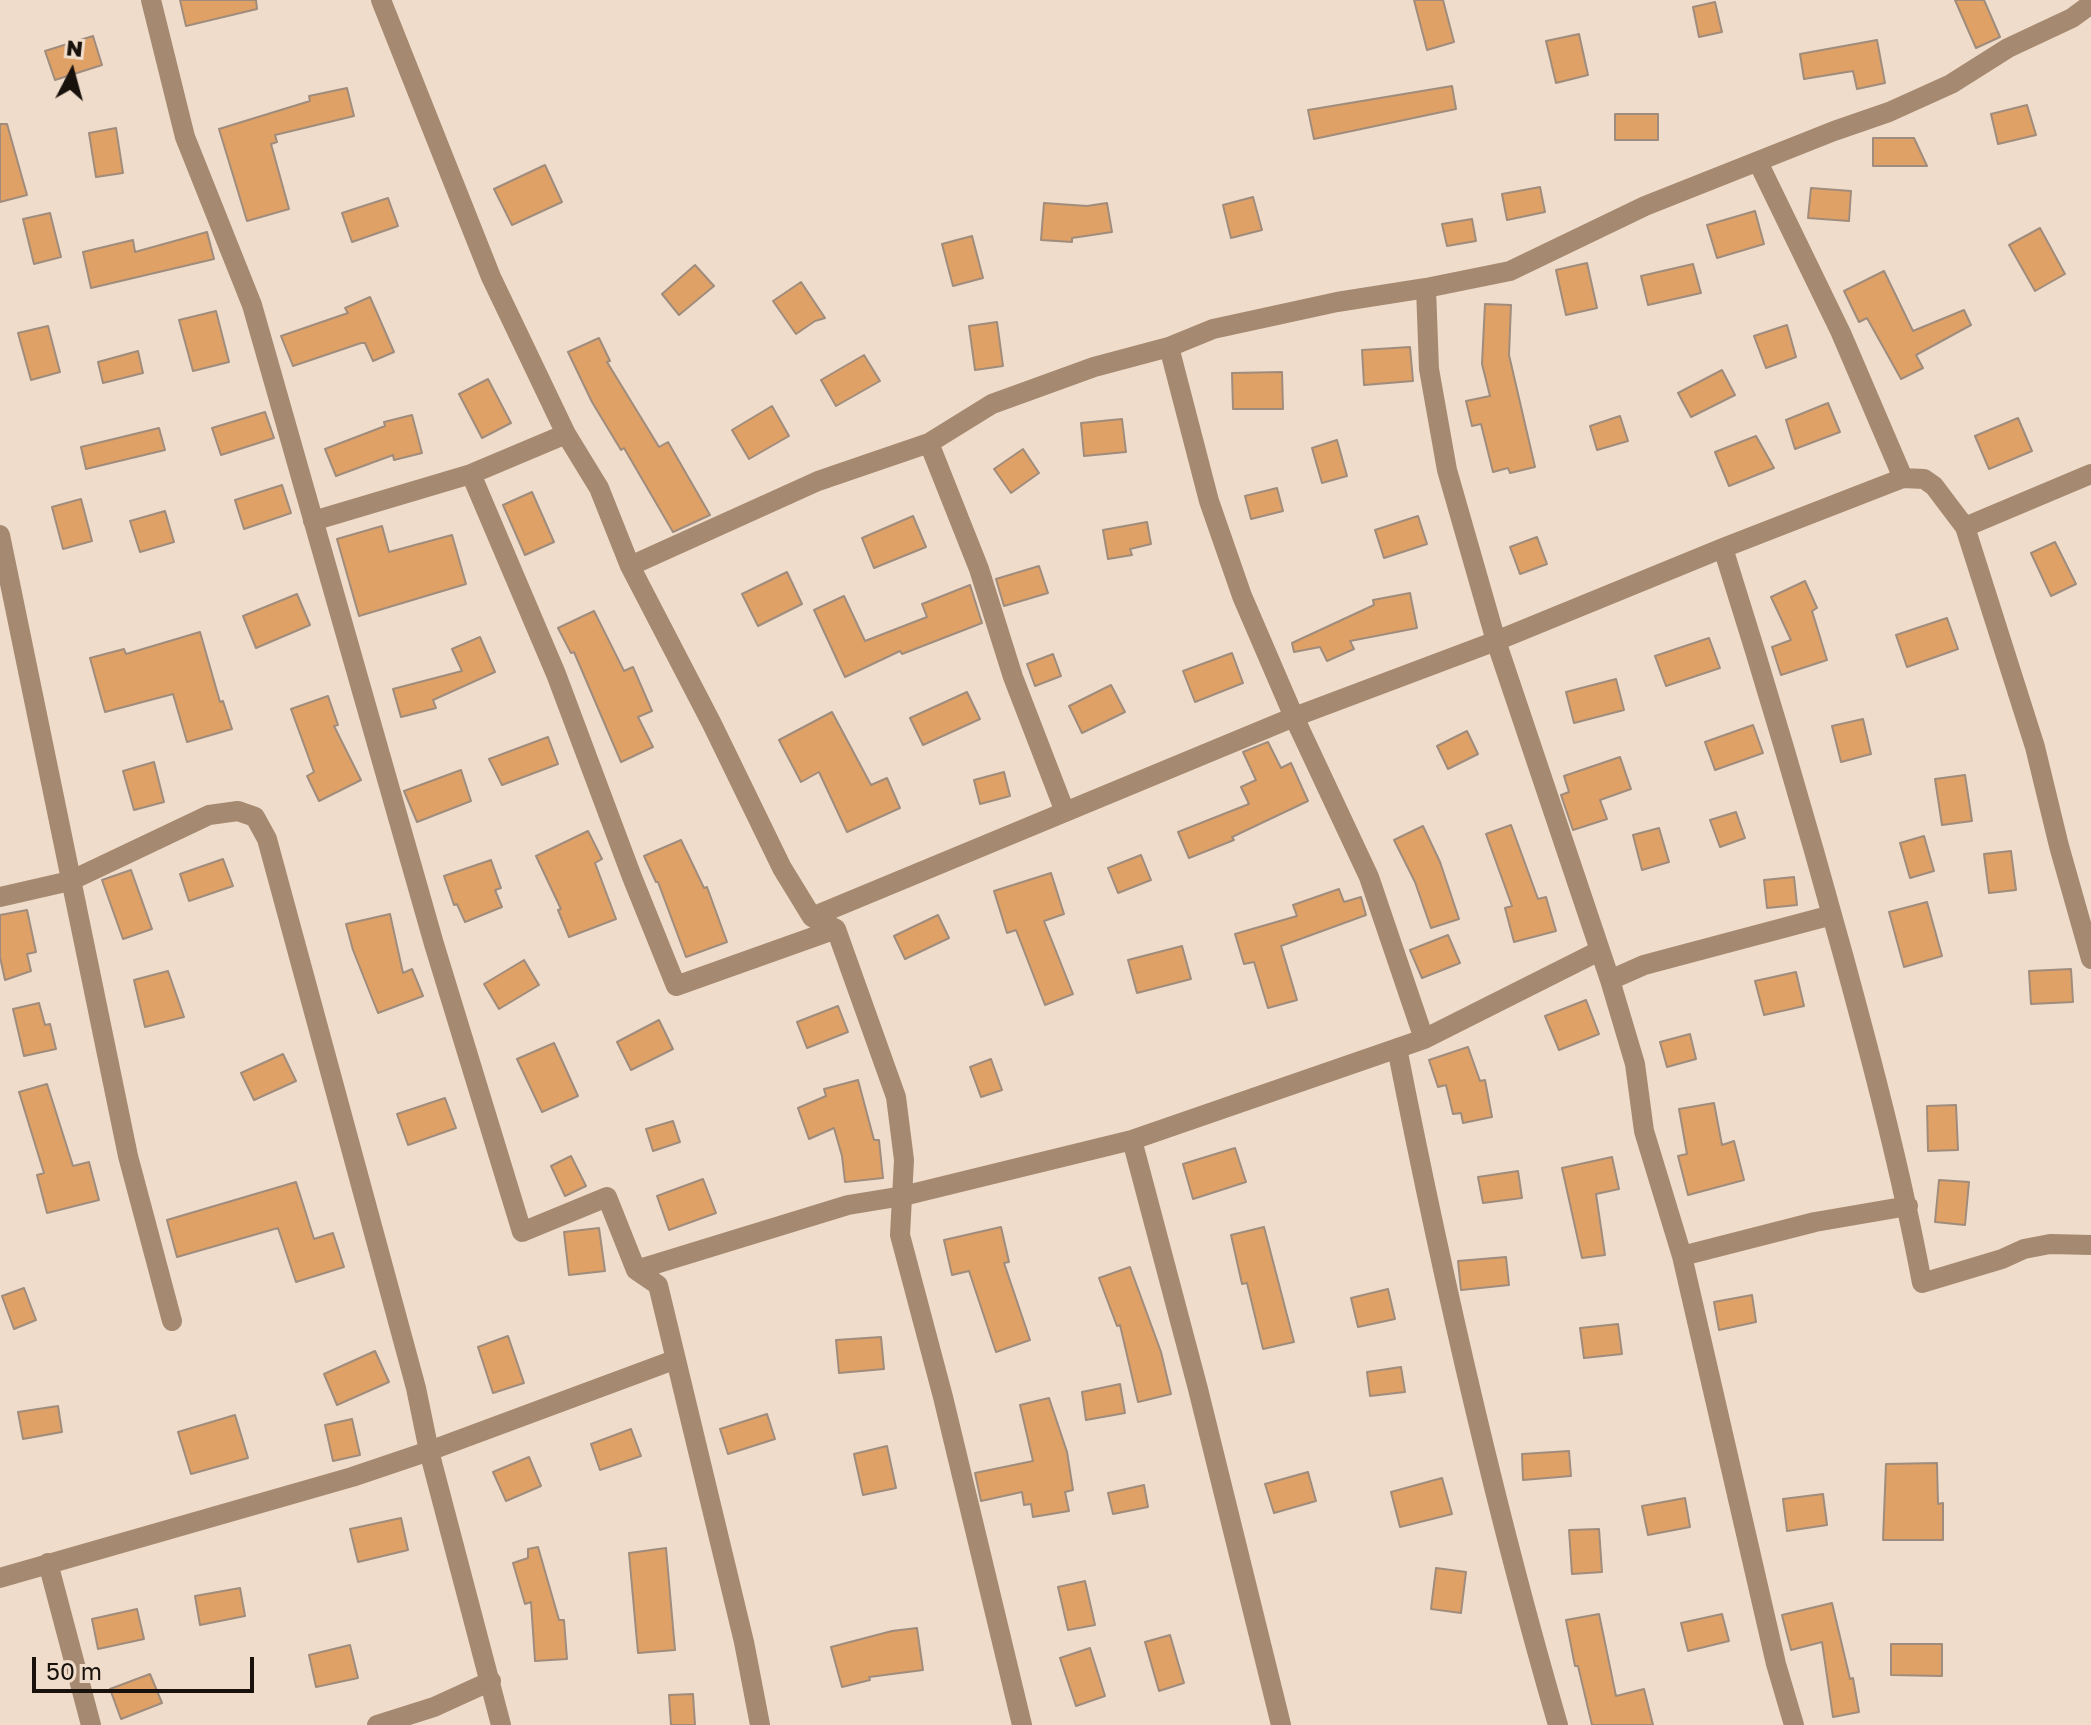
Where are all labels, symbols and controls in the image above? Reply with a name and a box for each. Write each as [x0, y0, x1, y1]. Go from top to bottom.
north arrow [32, 32, 112, 112]
text: N [65, 33, 84, 62]
scale bar [36, 1641, 258, 1691]
text: 50 m [46, 1656, 102, 1685]

